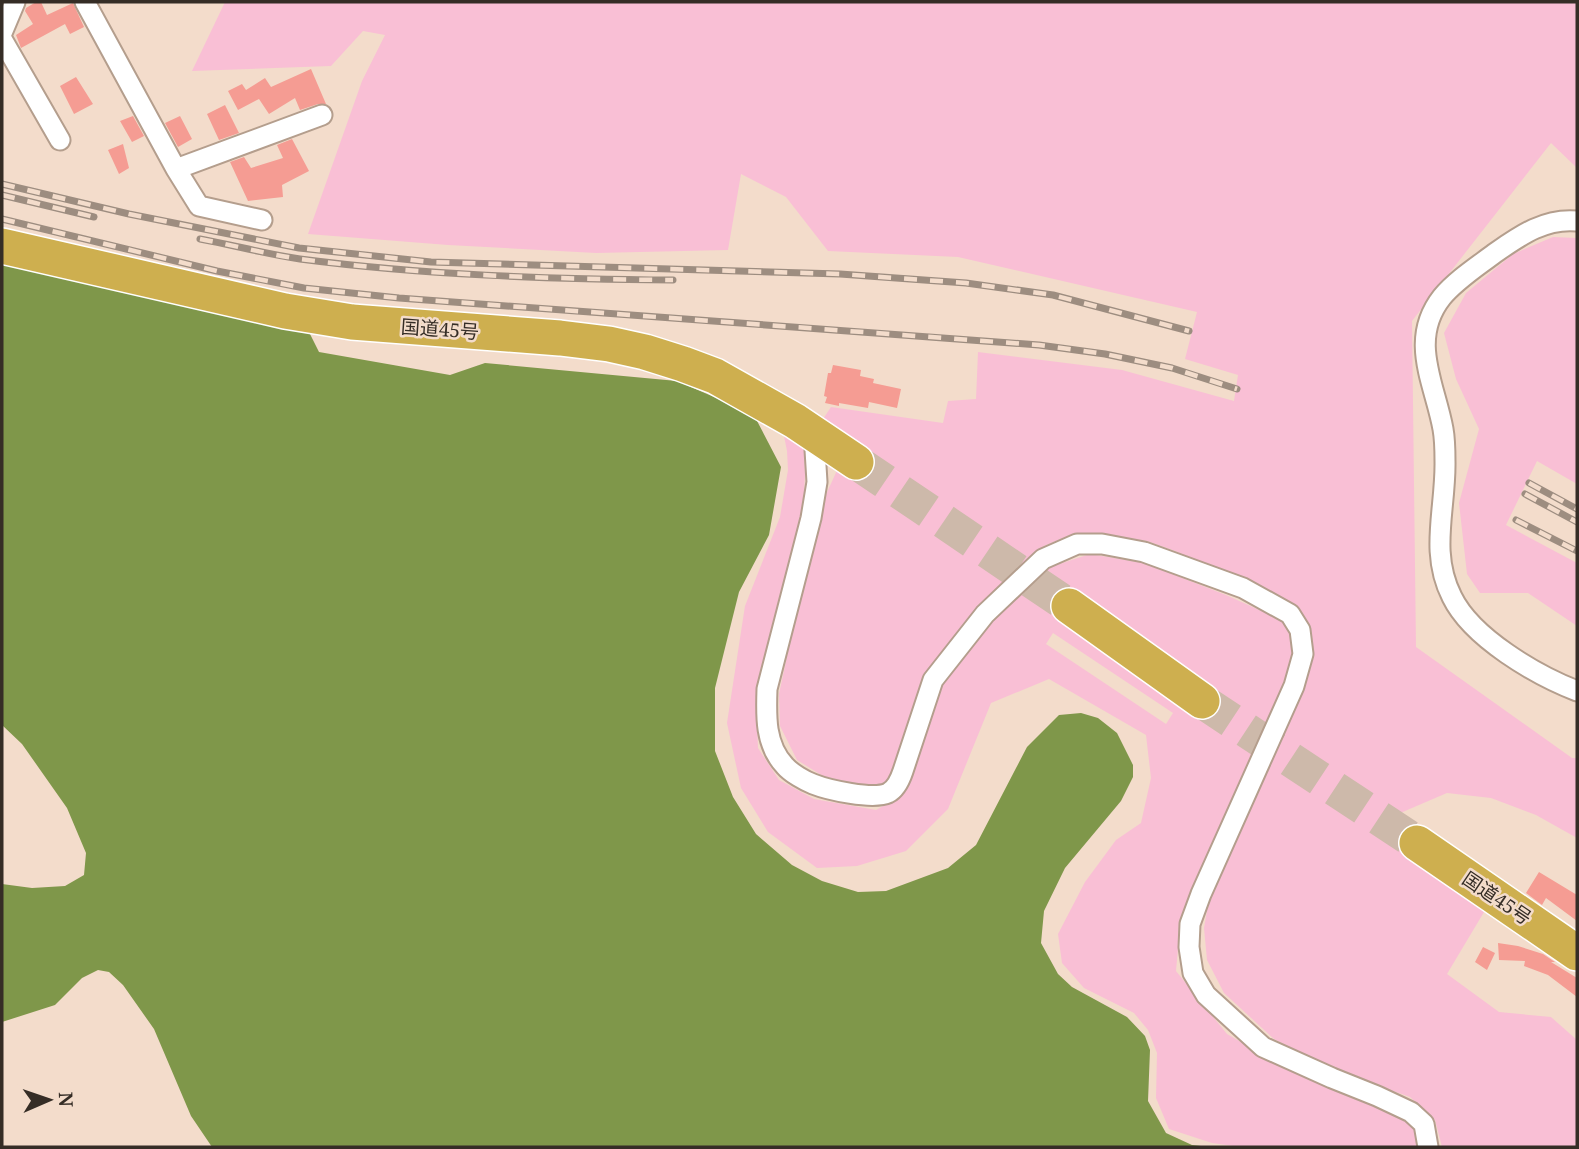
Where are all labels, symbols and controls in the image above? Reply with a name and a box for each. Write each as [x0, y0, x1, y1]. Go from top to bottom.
street label: 国道45号 [400, 313, 480, 345]
street label: 国道45号 [1457, 865, 1537, 931]
north arrow [14, 1065, 84, 1135]
text: N [53, 1091, 79, 1107]

